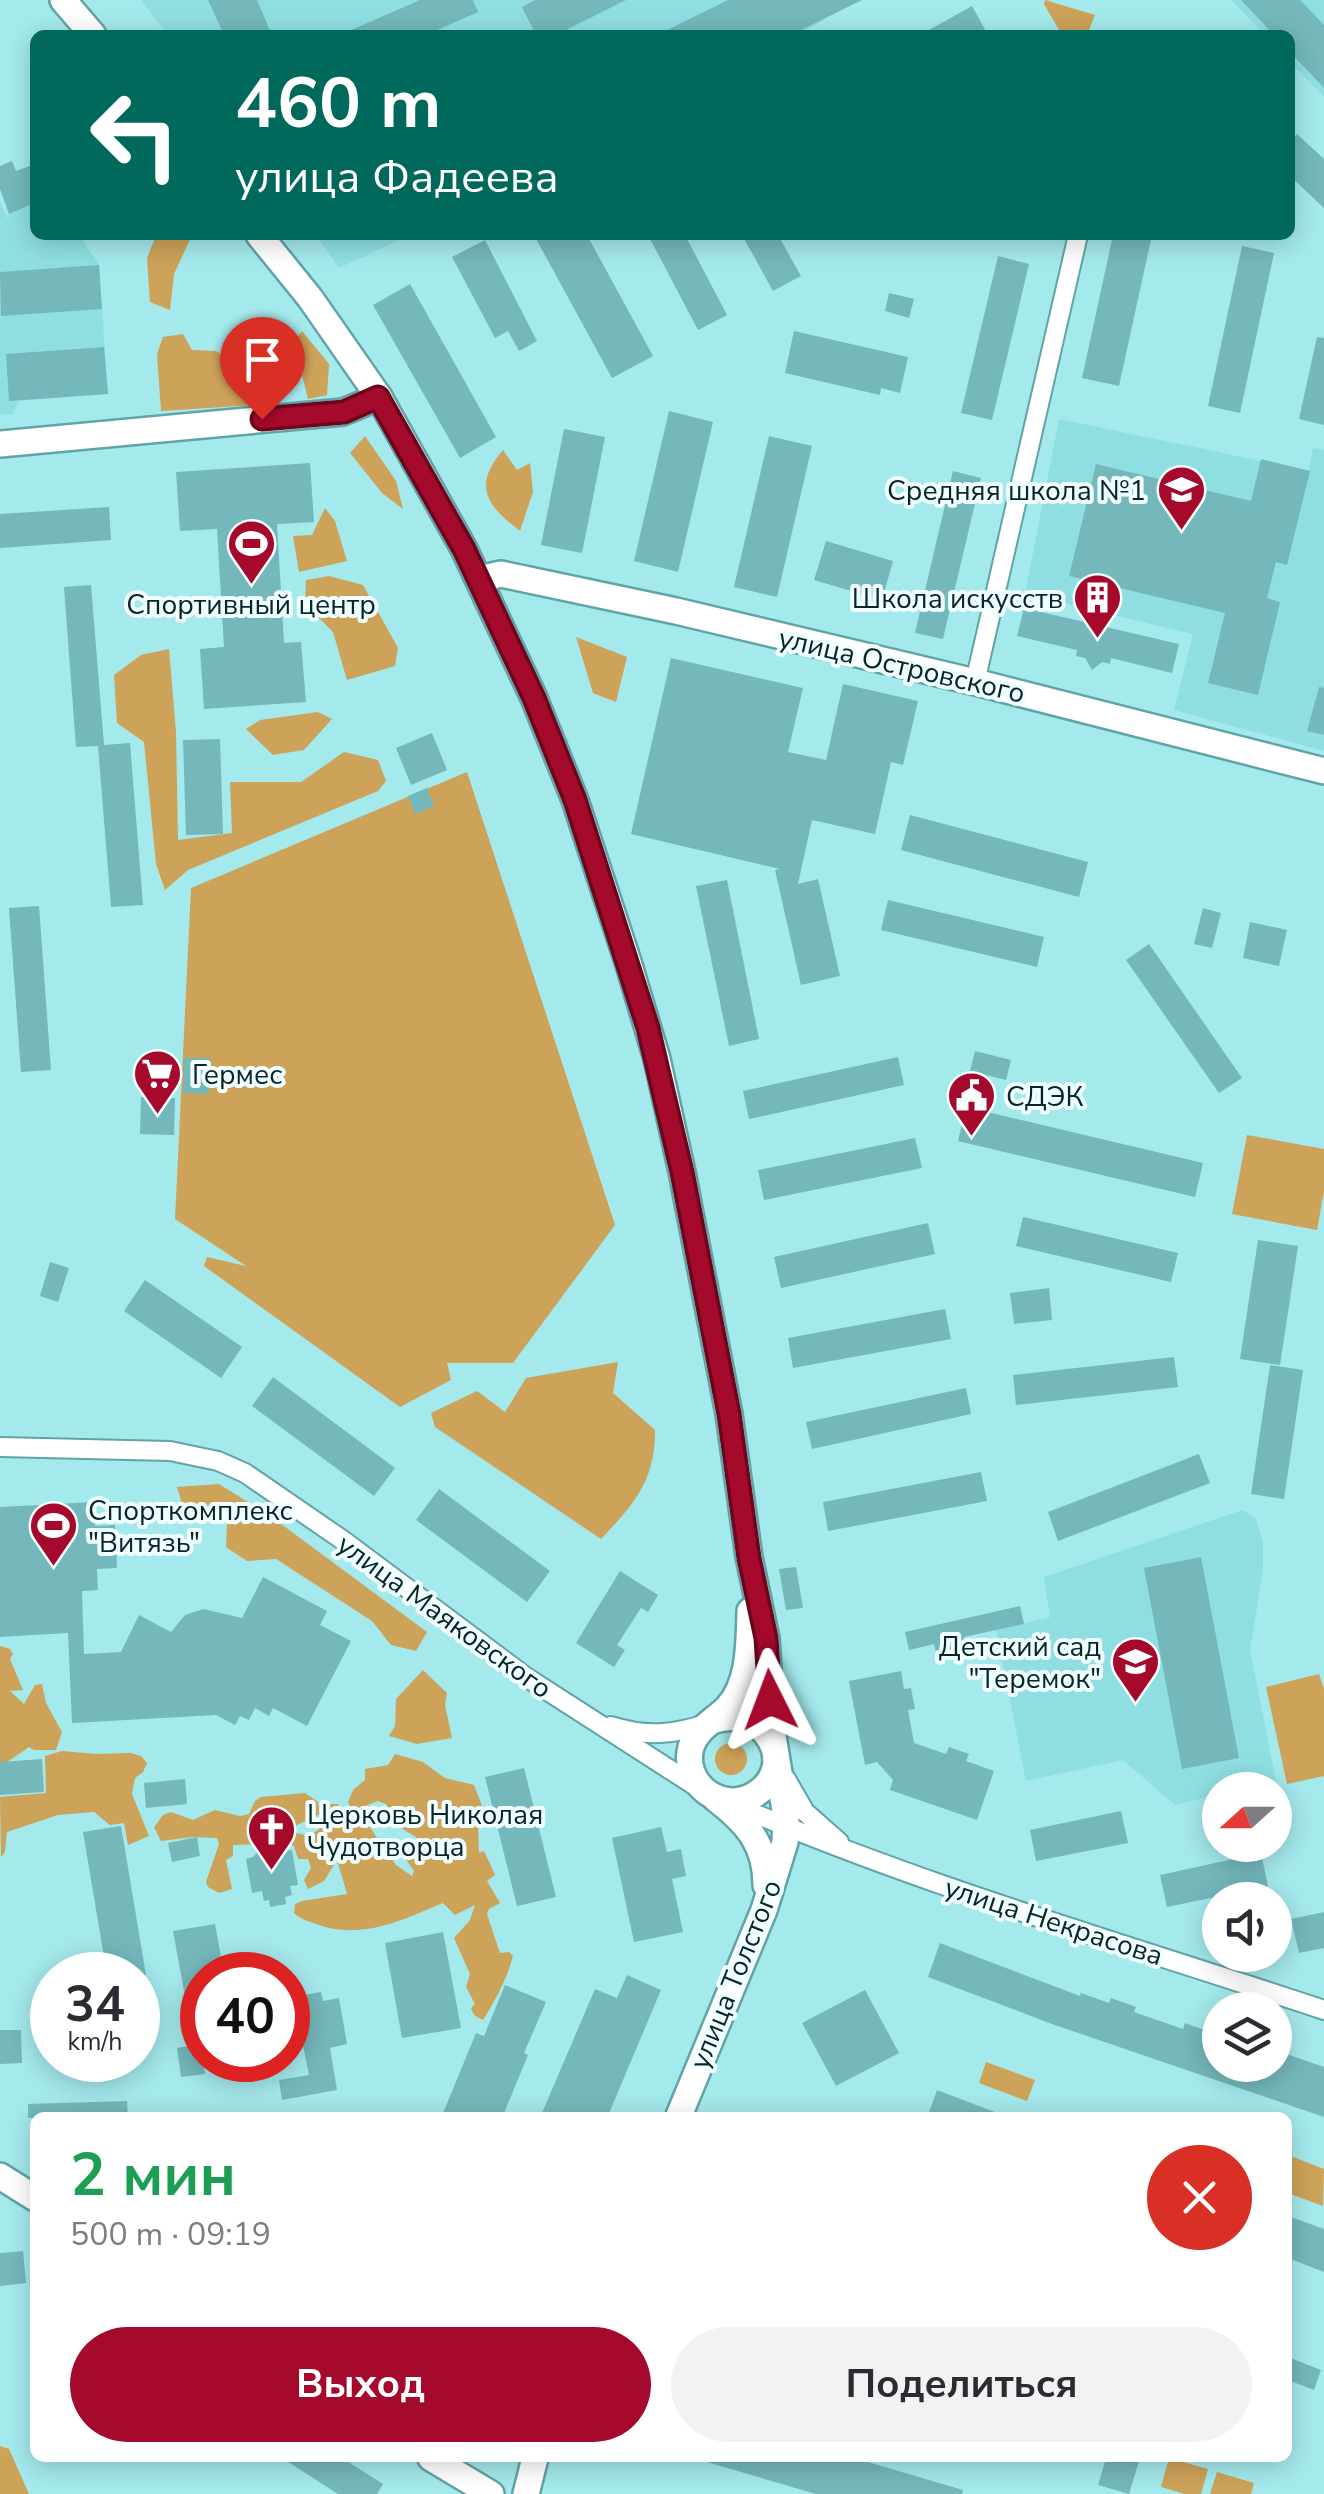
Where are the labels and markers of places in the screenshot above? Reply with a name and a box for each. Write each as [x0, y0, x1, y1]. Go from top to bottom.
pin [220, 317, 305, 420]
school or university icon: Средняя школа №1 [1155, 464, 1207, 532]
place label: Средняя школа №1 [887, 472, 1146, 510]
sports icon: Спортивный центр [225, 518, 277, 586]
building icon: Школа искусств [1072, 572, 1124, 640]
place label: Школа искусств [852, 580, 1063, 618]
place label: Спортивный центр [126, 586, 376, 624]
supermarket icon: Гермес [131, 1048, 183, 1116]
place label: Гермес [192, 1056, 282, 1094]
public building icon: СДЭК [945, 1070, 997, 1138]
place label: СДЭК [1006, 1078, 1083, 1116]
place label: Спорткомплекс "Витязь" [88, 1492, 293, 1562]
sports icon: Спорткомплекс "Витязь" [27, 1500, 79, 1568]
place label: Детский сад "Теремок" [939, 1628, 1101, 1698]
school or university icon: Детский сад "Теремок" [1110, 1636, 1162, 1704]
place label: Церковь Николая Чудотворца [307, 1796, 543, 1866]
church icon: Церковь Николая Чудотворца [246, 1804, 298, 1872]

